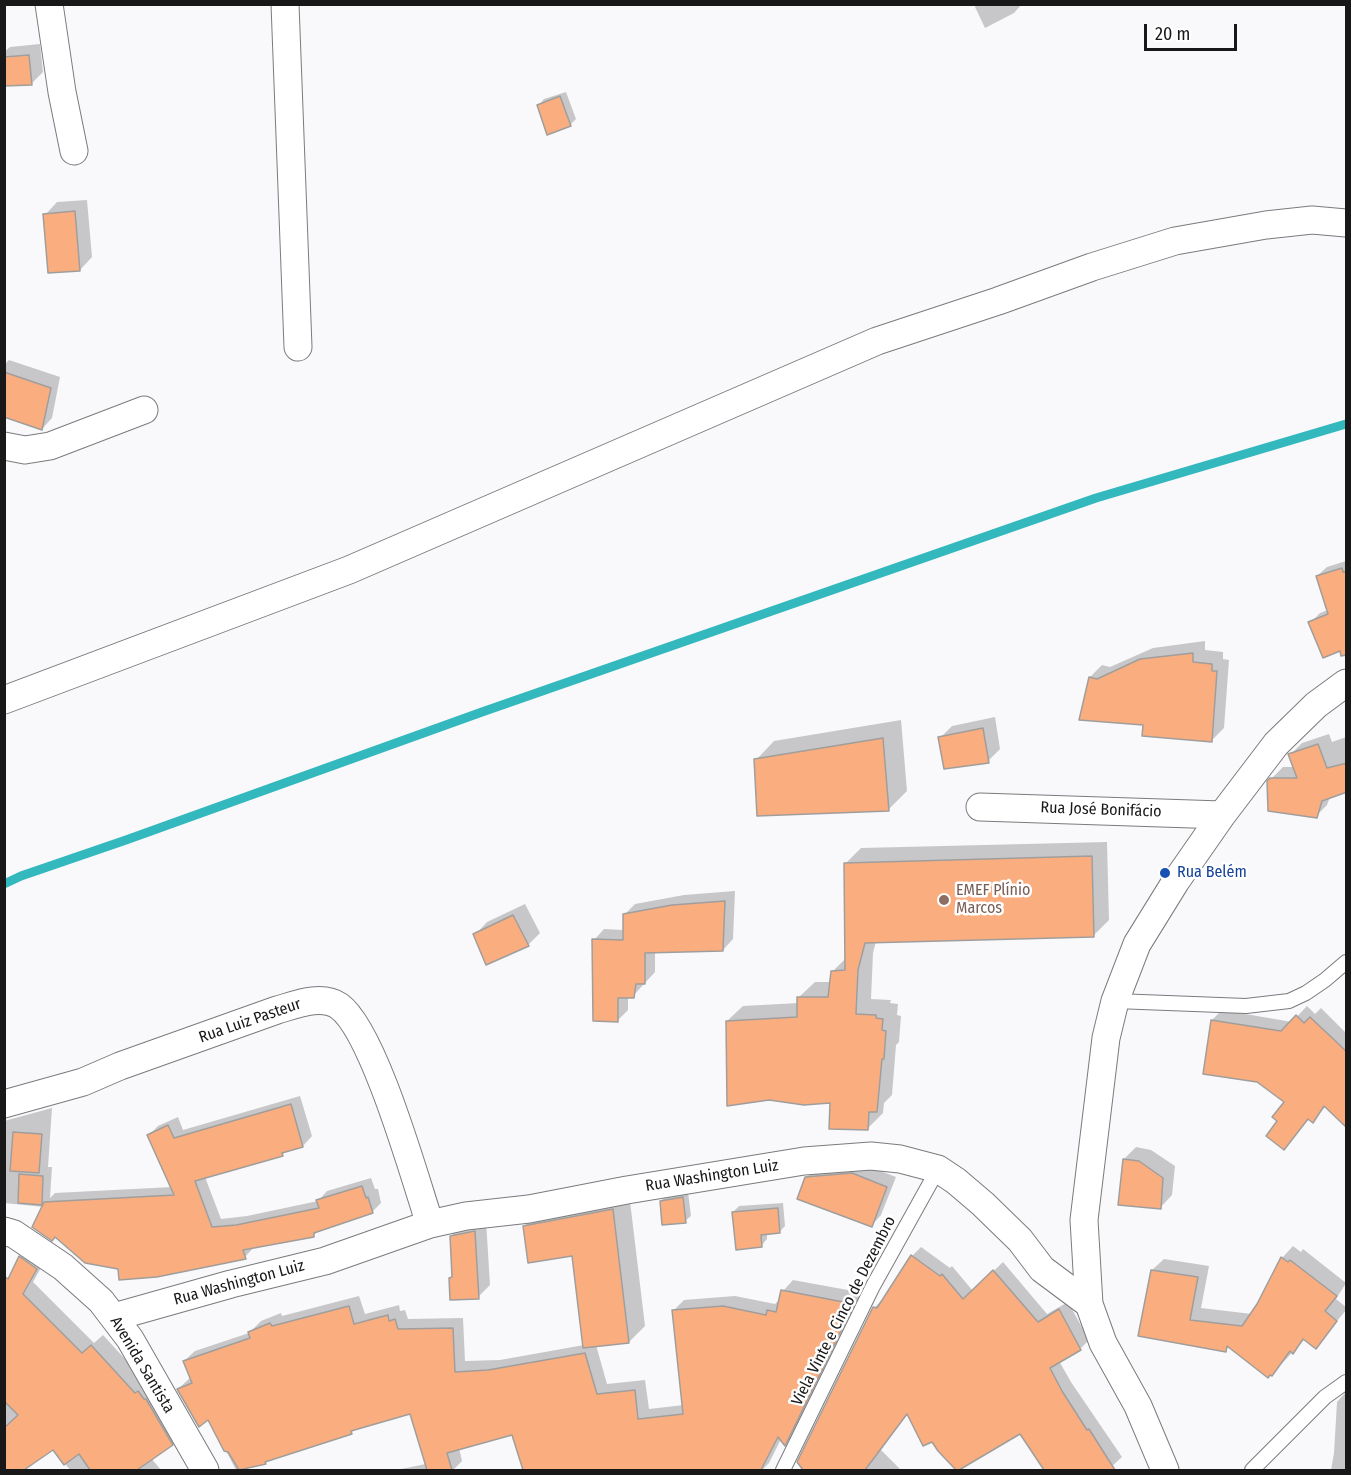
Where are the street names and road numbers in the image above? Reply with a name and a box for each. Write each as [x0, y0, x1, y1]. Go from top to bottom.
street label: Rua José Bonifácio [1040, 798, 1162, 822]
street label: Rua Luiz Pasteur [196, 995, 304, 1047]
street label: Rua Washington Luiz [644, 1156, 780, 1196]
street label: Viela Vinte e Cinco de Dezembro [788, 1213, 900, 1409]
street label: Rua Washington Luiz [172, 1256, 306, 1310]
street label: Avenida Santista [106, 1313, 178, 1417]

